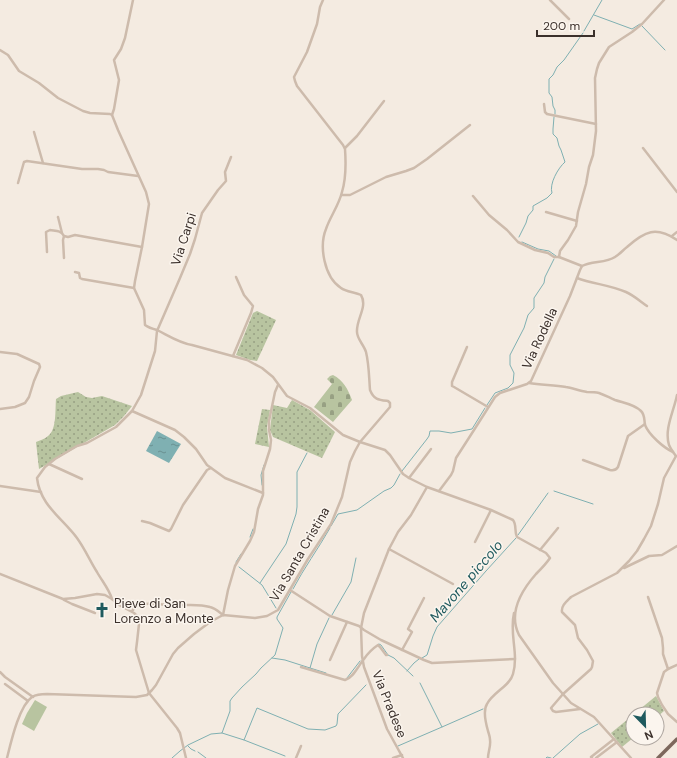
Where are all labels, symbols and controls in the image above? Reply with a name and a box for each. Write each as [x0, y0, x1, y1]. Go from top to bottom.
scale bar [537, 12, 594, 38]
text: 200 m [543, 18, 580, 34]
street label: Via Carpi [167, 210, 200, 268]
street label: Via Rodella [518, 305, 561, 372]
street label: Via Santa Cristina [265, 504, 333, 605]
water label: Mavone piccolo [425, 536, 507, 626]
place label: Pieve di San Lorenzo a Monte [114, 595, 214, 627]
church icon: Pieve di San Lorenzo a Monte [93, 601, 111, 619]
street label: Via Pradese [368, 668, 411, 740]
north arrow [625, 706, 665, 746]
text: N [642, 727, 655, 743]

